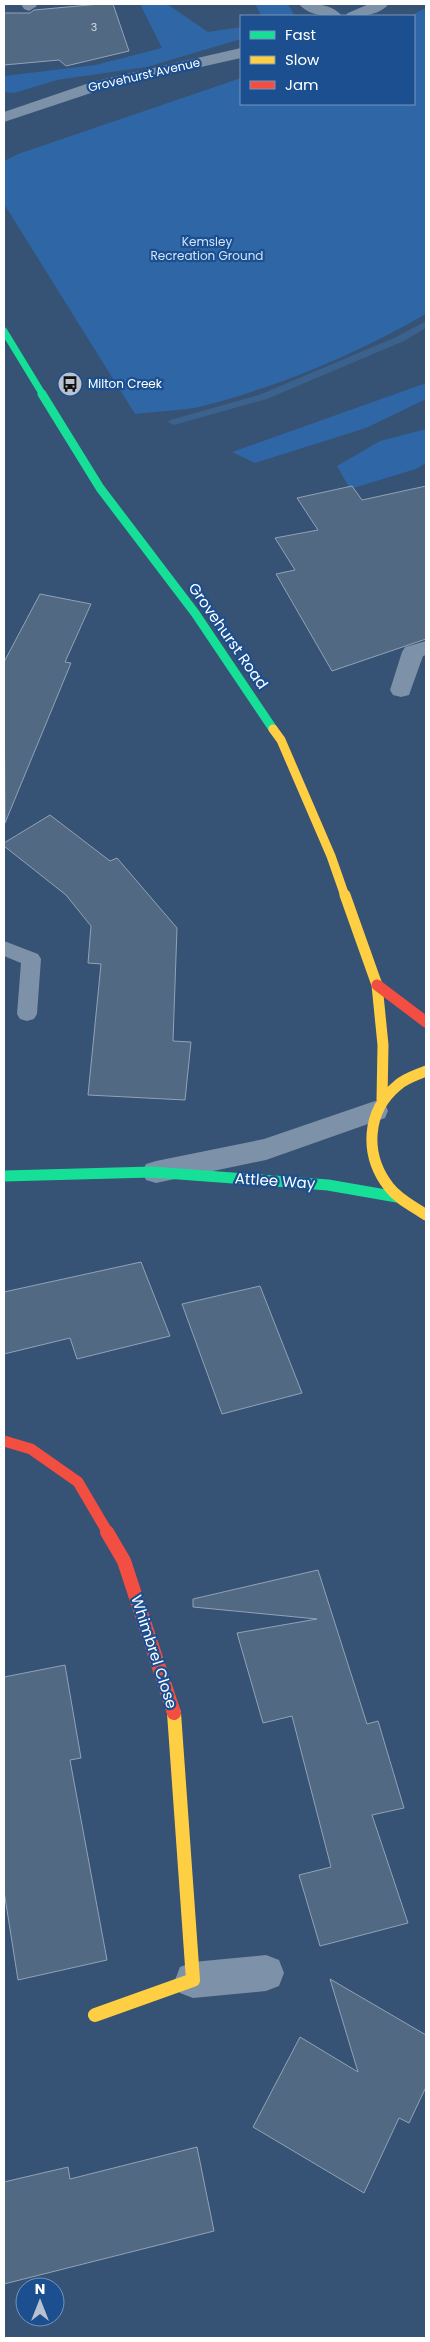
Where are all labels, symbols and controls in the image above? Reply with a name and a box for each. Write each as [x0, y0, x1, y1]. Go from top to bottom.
legend [240, 15, 415, 105]
house number: 3 [91, 19, 97, 35]
text: Fast [285, 24, 316, 45]
text: Slow [285, 49, 320, 70]
street label: Grovehurst Avenue [86, 53, 202, 96]
text: Jam [285, 74, 319, 95]
park label: Kemsley Recreation Ground [151, 233, 263, 264]
bus stop icon: Milton Creek [57, 371, 83, 397]
place label: Milton Creek [88, 375, 163, 392]
street label: Grovehurst Road [184, 578, 273, 693]
street label: Attlee Way [234, 1167, 316, 1194]
street label: Whimbrel Close [126, 1592, 183, 1711]
north arrow [15, 2277, 65, 2327]
text: N [35, 2279, 45, 2299]

